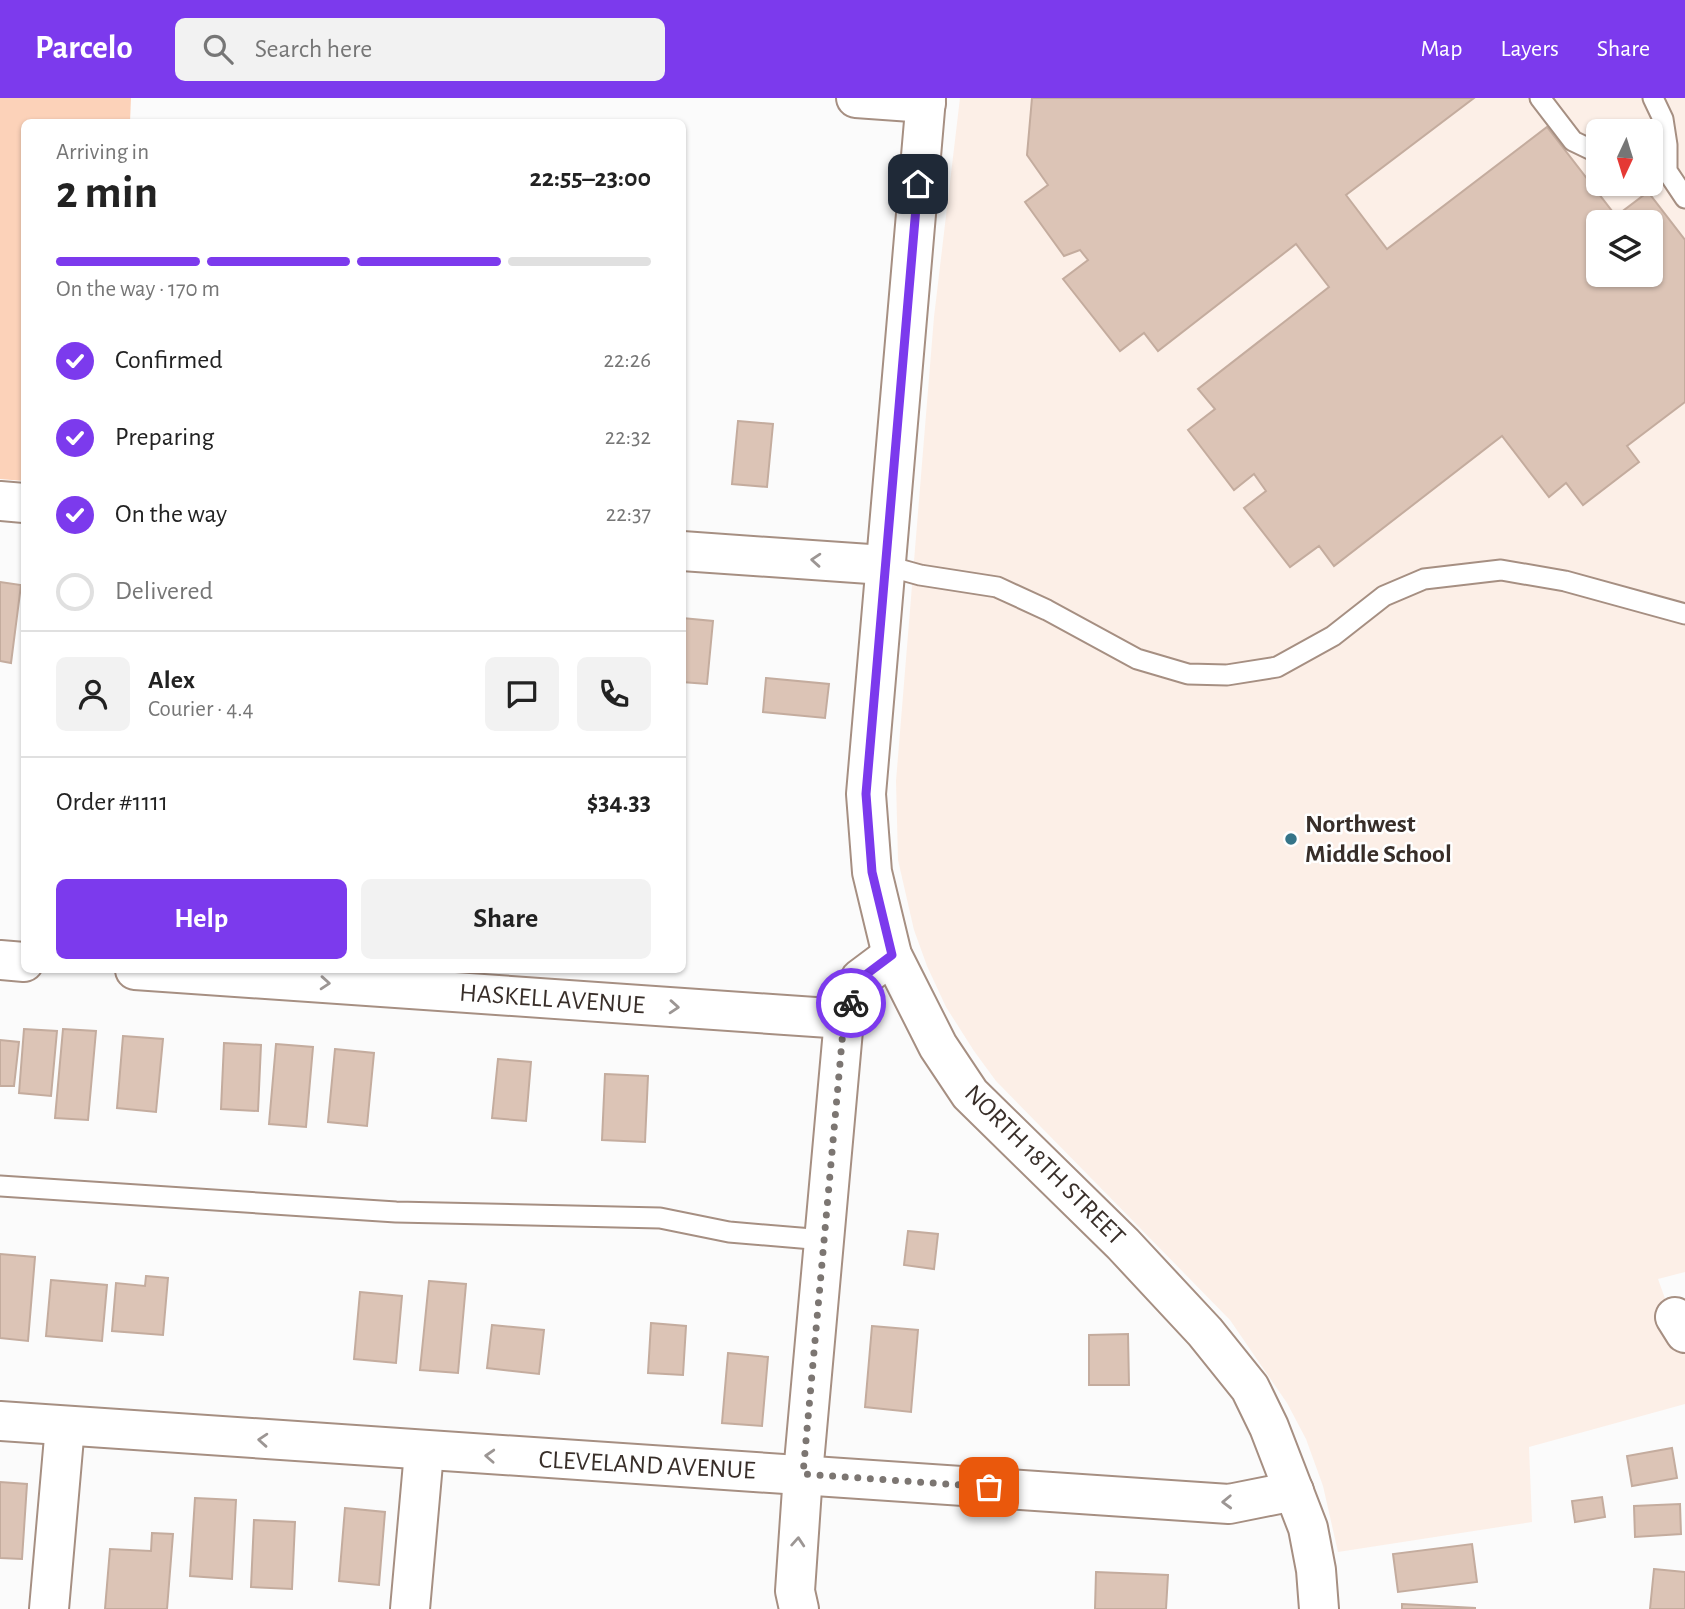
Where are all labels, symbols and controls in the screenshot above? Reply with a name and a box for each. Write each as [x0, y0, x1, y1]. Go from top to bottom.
search box [175, 18, 665, 81]
icon: search [199, 30, 237, 68]
text: Parcelo [35, 32, 133, 65]
text: Search here [255, 36, 372, 62]
text: Map [1420, 37, 1462, 61]
text: Layers [1500, 37, 1559, 61]
text: Share [1597, 37, 1650, 61]
north arrow [1586, 119, 1662, 196]
map controls [1586, 119, 1663, 287]
text: Arriving in [56, 141, 149, 164]
pin [888, 154, 948, 214]
text: 22:55–23:00 [530, 165, 651, 191]
icon: home [899, 165, 937, 203]
text: 2 min [56, 170, 158, 216]
button: layers [1586, 210, 1663, 287]
text: On the way · 170 m [56, 278, 220, 301]
icon: check [56, 342, 94, 380]
text: Confirmed [115, 347, 223, 373]
text: 22:26 [604, 349, 651, 372]
icon: check [56, 419, 94, 457]
text: Preparing [115, 424, 214, 450]
text: 22:32 [605, 426, 651, 449]
icon: check [56, 496, 94, 534]
text: On the way [115, 501, 227, 527]
text: 22:37 [606, 503, 651, 526]
one-way arrow [810, 553, 821, 568]
text: Delivered [115, 578, 213, 604]
button: person [56, 657, 130, 731]
button: chat [485, 657, 559, 731]
button: phone [577, 657, 651, 731]
text: Alex [148, 667, 195, 693]
text: Courier · 4.4 [148, 698, 254, 721]
text: Order #1111 [56, 789, 168, 815]
text: $34.33 [587, 789, 651, 815]
place label: Northwest Middle School [1305, 811, 1452, 867]
marker: Northwest Middle School [1283, 831, 1299, 847]
button: Help [56, 879, 347, 959]
button: Share [361, 879, 651, 959]
courier [816, 968, 886, 1038]
one-way arrow [320, 975, 331, 990]
street label: HASKELL AVENUE [458, 980, 646, 1018]
icon: bike [832, 984, 870, 1022]
one-way arrow [669, 999, 680, 1014]
street label: NORTH 18TH STREET [960, 1080, 1130, 1250]
one-way arrow [257, 1433, 268, 1448]
street label: CLEVELAND AVENUE [538, 1446, 756, 1484]
one-way arrow [484, 1449, 495, 1464]
pin [959, 1457, 1019, 1517]
icon: bag [970, 1468, 1008, 1506]
one-way arrow [1221, 1495, 1232, 1510]
one-way arrow [791, 1536, 806, 1547]

